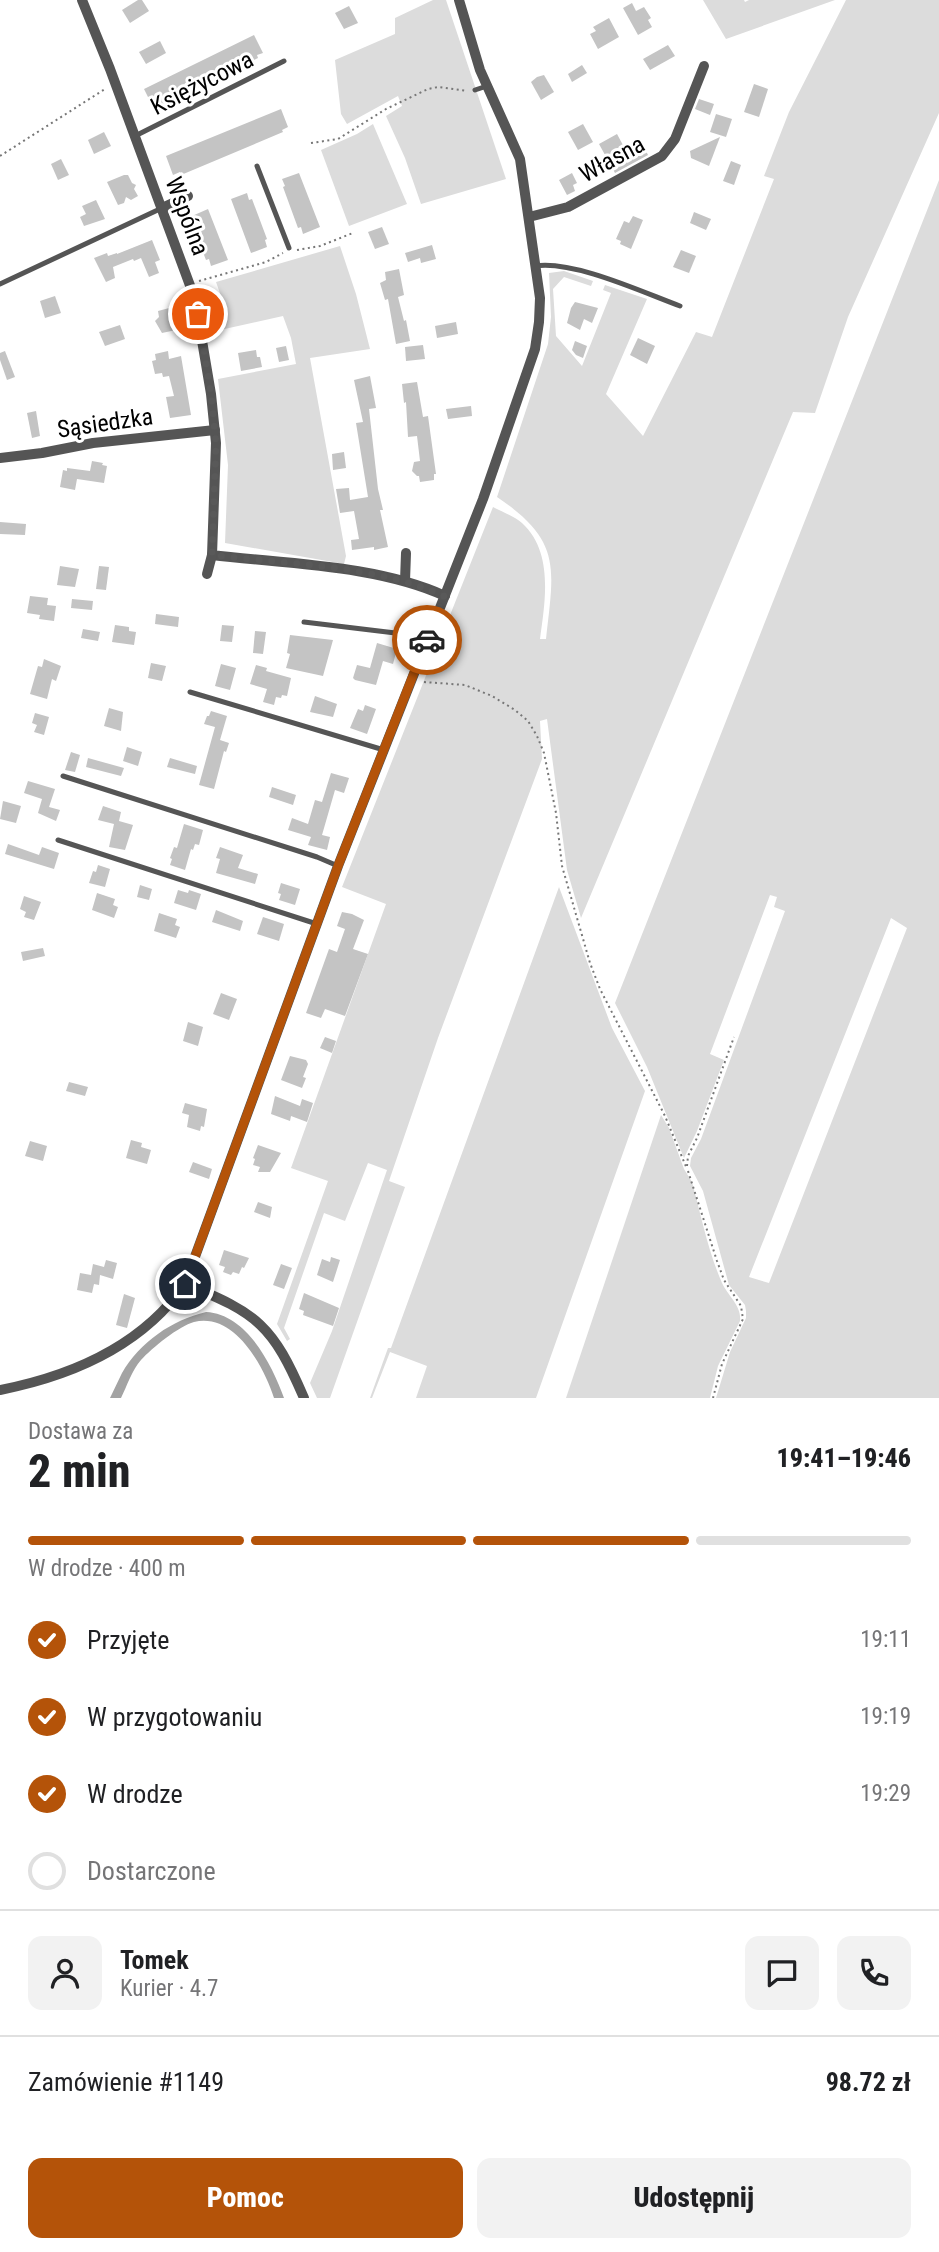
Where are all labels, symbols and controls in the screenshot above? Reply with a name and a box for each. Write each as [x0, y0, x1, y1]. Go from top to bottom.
street label: Księżycowa [146, 45, 258, 121]
street label: Własna [575, 130, 649, 188]
street label: Wspólna [159, 173, 215, 259]
pin [168, 284, 228, 344]
icon: bag [179, 295, 217, 333]
street label: Sąsiedzka [55, 402, 155, 444]
courier [392, 605, 462, 675]
icon: car [408, 621, 446, 659]
pin [155, 1254, 215, 1314]
icon: home [166, 1265, 204, 1303]
text: Dostawa za [28, 1418, 133, 1445]
text: 19:41–19:46 [777, 1443, 911, 1473]
text: 2 min [28, 1444, 131, 1498]
text: W drodze · 400 m [28, 1555, 185, 1582]
icon: check [28, 1621, 66, 1659]
text: Przyjęte [87, 1625, 169, 1655]
text: 19:11 [860, 1626, 911, 1653]
icon: check [28, 1698, 66, 1736]
text: W przygotowaniu [87, 1702, 262, 1732]
text: 19:19 [860, 1703, 911, 1730]
icon: check [28, 1775, 66, 1813]
text: W drodze [87, 1779, 183, 1809]
text: 19:29 [860, 1780, 911, 1807]
text: Dostarczone [87, 1856, 216, 1886]
button: person [28, 1936, 102, 2010]
button: chat [745, 1936, 819, 2010]
button: phone [837, 1936, 911, 2010]
text: Tomek [120, 1945, 189, 1975]
text: Kurier · 4.7 [120, 1975, 218, 2002]
text: Zamówienie #1149 [28, 2067, 224, 2097]
text: 98.72 zł [826, 2067, 911, 2097]
button: Pomoc [28, 2158, 463, 2238]
button: Udostępnij [477, 2158, 911, 2238]

